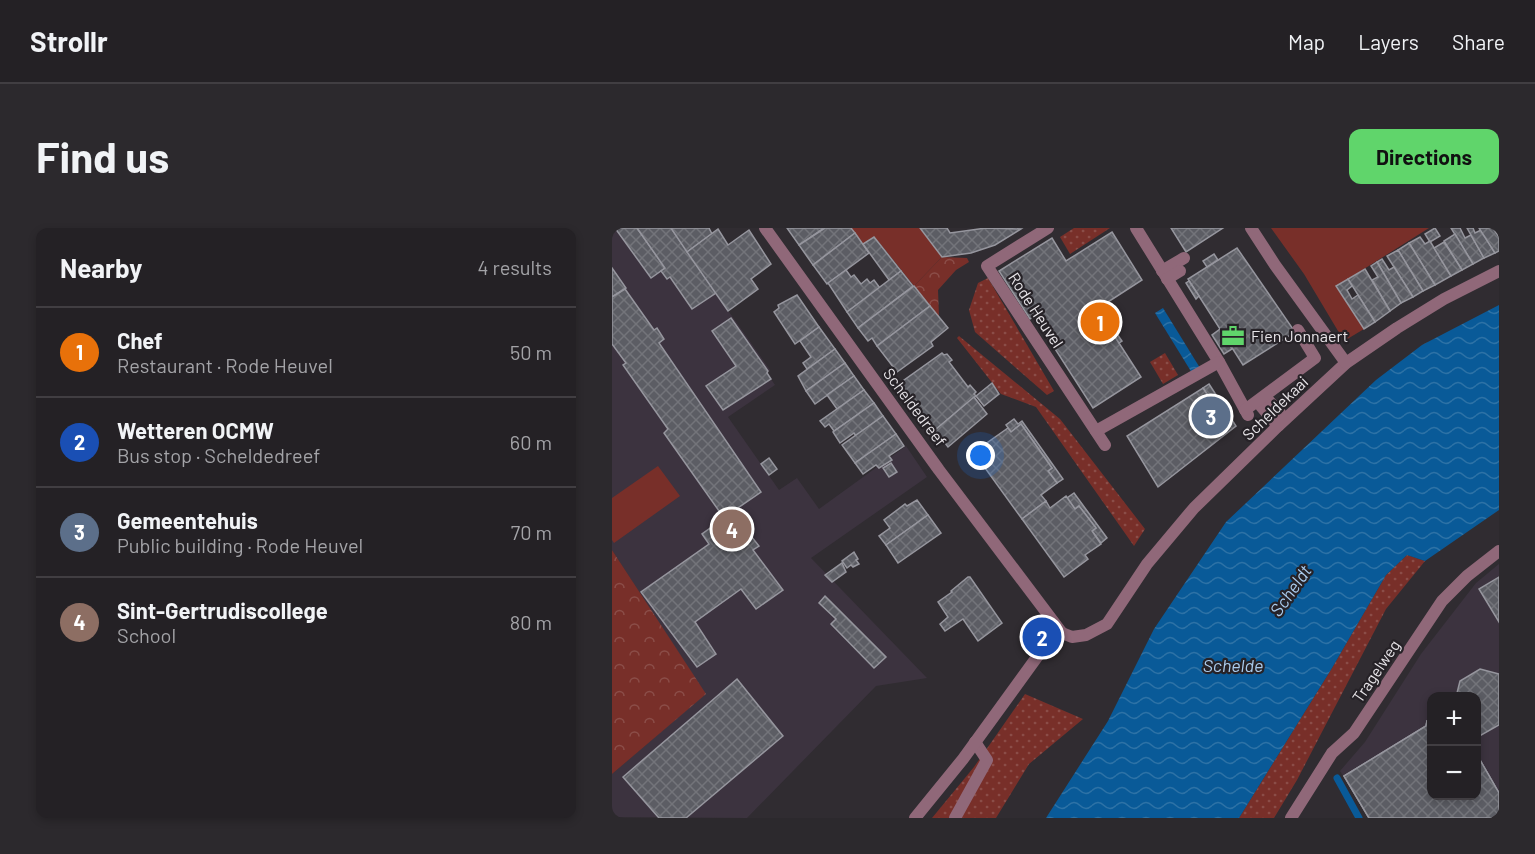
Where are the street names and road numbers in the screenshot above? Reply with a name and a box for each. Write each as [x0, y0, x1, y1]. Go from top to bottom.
street label: Rode Heuvel [1005, 268, 1068, 351]
street label: Scheldedreef [880, 364, 951, 450]
street label: Scheldekaai [1238, 372, 1311, 444]
street label: Tragelweg [1348, 636, 1403, 706]

